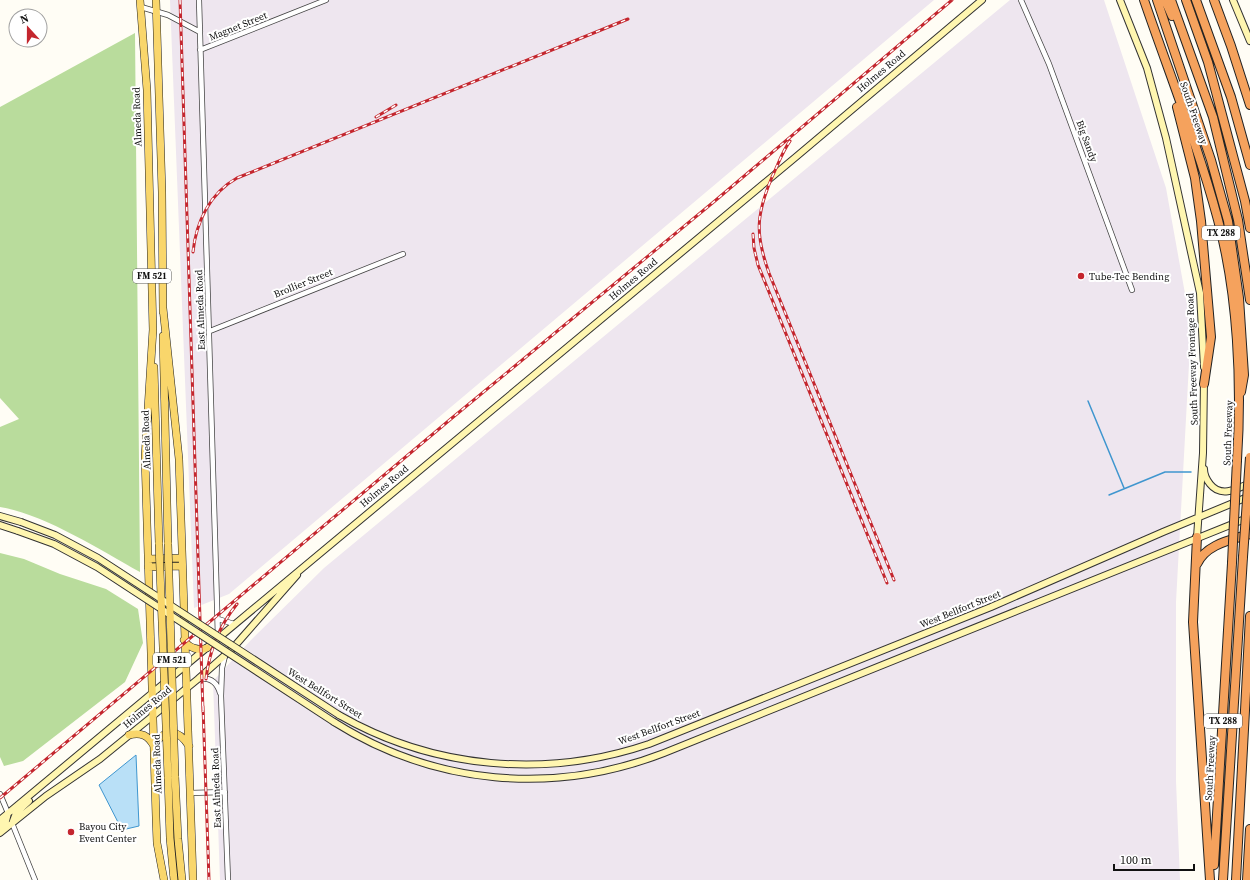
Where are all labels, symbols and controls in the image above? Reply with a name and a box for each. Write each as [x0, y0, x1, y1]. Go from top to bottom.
north arrow [8, 8, 48, 48]
street label: Magnet Street [207, 8, 270, 44]
text: N [18, 11, 31, 28]
street label: Holmes Road [854, 47, 908, 95]
street label: South Freeway [1177, 80, 1211, 147]
street label: Almeda Road [129, 87, 145, 147]
street label: Big Sandy [1073, 118, 1101, 165]
road number: TX 288 [1202, 226, 1240, 240]
street label: Holmes Road [606, 255, 660, 303]
street label: Brollier Street [272, 265, 335, 301]
road number: FM 521 [133, 269, 171, 283]
street label: East Almeda Road [192, 269, 208, 350]
place label: Tube-Tec Bending [1089, 270, 1169, 283]
marker: Tube-Tec Bending [1076, 271, 1086, 281]
street label: South Freeway Frontage Road [1183, 292, 1201, 425]
street label: South Freeway [1220, 399, 1236, 466]
street label: Almeda Road [138, 410, 154, 470]
street label: Holmes Road [357, 462, 411, 510]
street label: West Bellfort Street [918, 587, 1003, 631]
road number: FM 521 [153, 653, 191, 667]
street label: West Bellfort Street [285, 665, 366, 722]
street label: Holmes Road [120, 683, 174, 731]
street label: West Bellfort Street [616, 706, 702, 748]
road number: TX 288 [1204, 714, 1242, 728]
street label: Almeda Road [149, 734, 165, 794]
street label: South Freeway [1202, 734, 1218, 801]
street label: East Almeda Road [208, 747, 224, 828]
place label: Bayou City Event Center [79, 820, 137, 845]
marker: Bayou City Event Center [66, 827, 76, 837]
scale bar [1114, 846, 1194, 872]
text: 100 m [1120, 852, 1152, 868]

